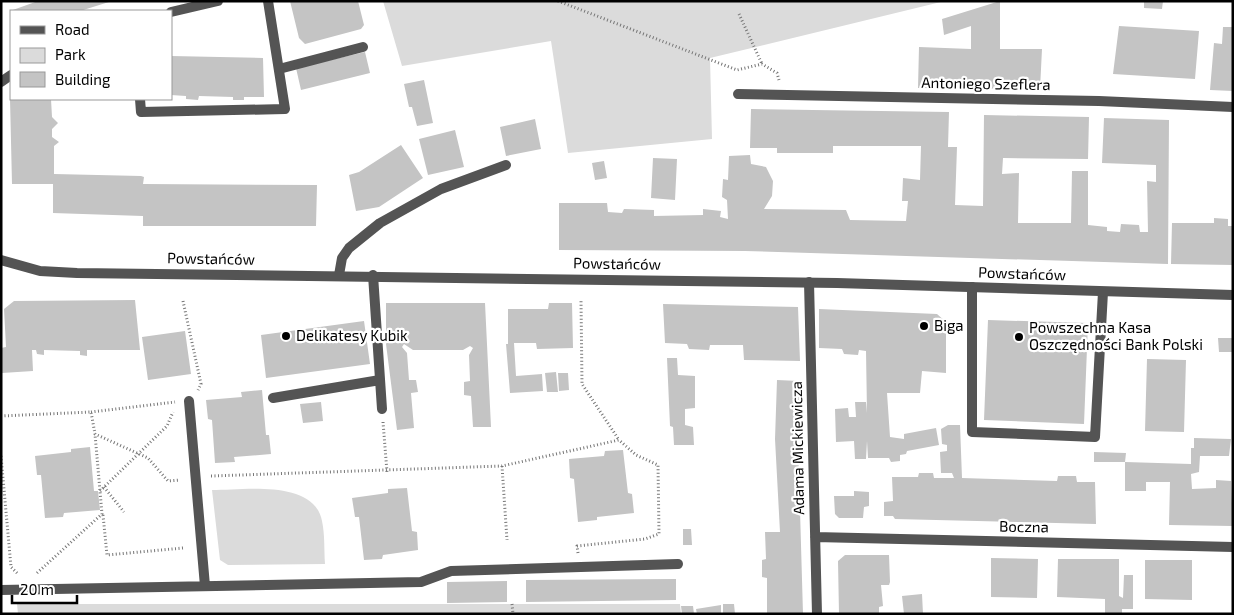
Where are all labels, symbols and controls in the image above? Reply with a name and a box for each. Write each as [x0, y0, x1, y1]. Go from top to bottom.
legend [10, 10, 172, 100]
text: Road [55, 20, 90, 38]
text: Park [55, 45, 86, 63]
text: Building [55, 70, 111, 88]
street label: Antoniego Szeflera [921, 73, 1051, 93]
street label: Powstańców [167, 248, 255, 268]
street label: Powstańców [573, 253, 661, 273]
street label: Powstańców [978, 262, 1066, 284]
place label: Biga [934, 316, 964, 334]
place label: Powszechna Kasa Oszczędności Bank Polski [1029, 318, 1203, 353]
marker: Biga [918, 320, 930, 332]
place label: Delikatesy Kubik [296, 326, 408, 344]
marker: Delikatesy Kubik [280, 330, 292, 342]
marker: Powszechna Kasa Oszczędności Bank Polski [1013, 331, 1025, 343]
street label: Adama Mickiewicza [787, 381, 807, 515]
street label: Boczna [999, 517, 1049, 535]
scale bar [12, 572, 78, 604]
text: 20 m [20, 580, 54, 598]

